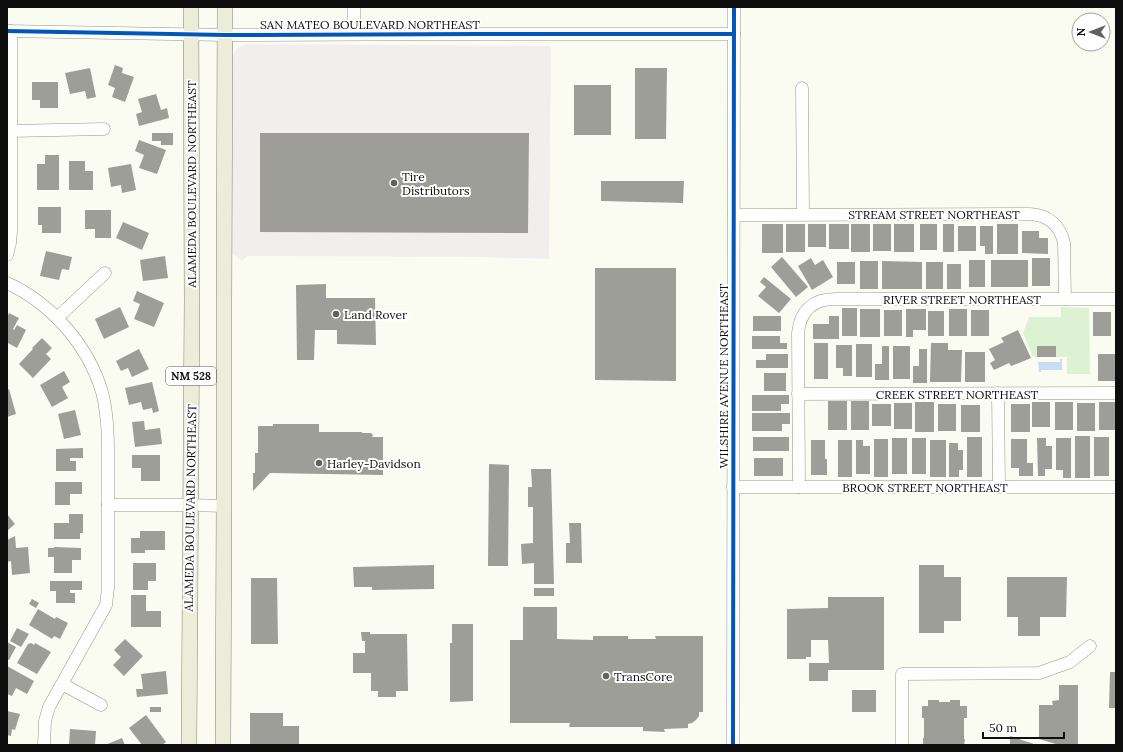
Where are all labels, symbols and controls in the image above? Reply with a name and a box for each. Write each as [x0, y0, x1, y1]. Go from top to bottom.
north arrow [1071, 12, 1111, 52]
street label: SAN MATEO BOULEVARD NORTHEAST [260, 17, 480, 32]
text: N [1074, 27, 1088, 36]
street label: ALAMEDA BOULEVARD NORTHEAST [184, 80, 199, 289]
place label: Tire Distributors [402, 169, 470, 198]
marker: Tire Distributors [389, 178, 399, 188]
street label: STREAM STREET NORTHEAST [848, 207, 1020, 222]
street label: WILSHIRE AVENUE NORTHEAST [716, 283, 731, 468]
street label: RIVER STREET NORTHEAST [883, 292, 1041, 307]
place label: Land Rover [344, 307, 408, 322]
marker: Land Rover [331, 309, 341, 319]
road number: NM 528 [166, 367, 216, 385]
street label: CREEK STREET NORTHEAST [876, 387, 1039, 402]
street label: ALAMEDA BOULEVARD NORTHEAST [181, 404, 199, 613]
place label: Harley-Davidson [327, 456, 421, 471]
marker: Harley-Davidson [314, 458, 324, 468]
street label: BROOK STREET NORTHEAST [842, 480, 1008, 495]
place label: TransCore [614, 669, 673, 684]
marker: TransCore [601, 671, 611, 681]
scale bar [983, 714, 1064, 740]
text: 50 m [989, 720, 1017, 735]

